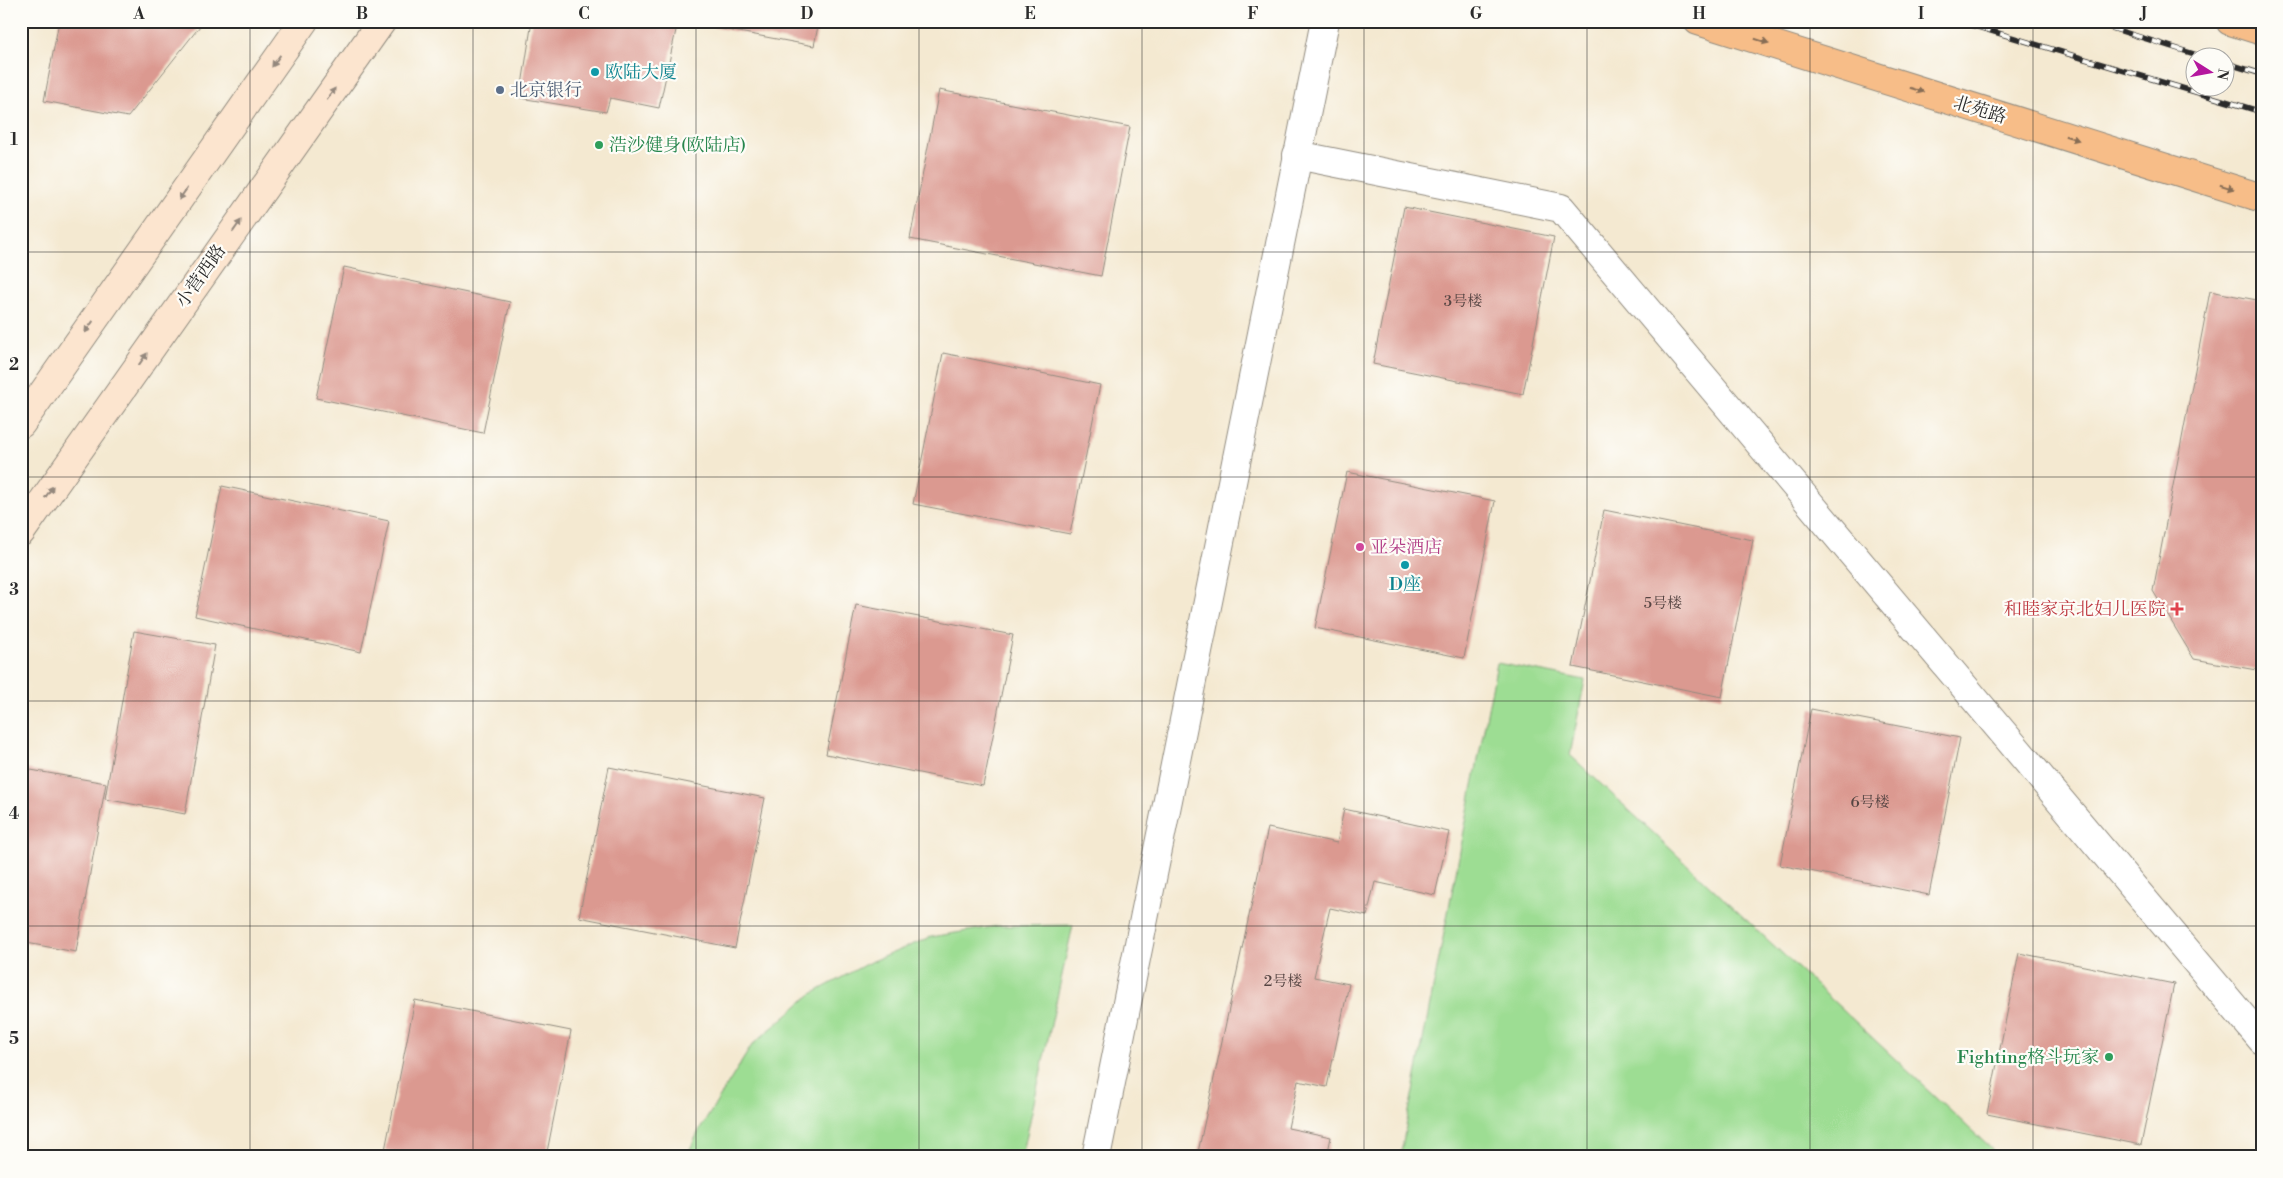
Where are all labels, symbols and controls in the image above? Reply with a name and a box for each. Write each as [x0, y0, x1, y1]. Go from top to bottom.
text: A [132, 4, 145, 24]
text: B [356, 4, 368, 24]
text: C [578, 4, 590, 24]
text: D [801, 4, 814, 24]
text: E [1024, 4, 1036, 24]
text: F [1247, 4, 1259, 24]
text: G [1470, 4, 1483, 24]
text: H [1692, 4, 1706, 24]
text: I [1918, 4, 1924, 24]
text: J [2139, 4, 2147, 24]
one-way arrow [1754, 38, 1769, 45]
north arrow [2186, 48, 2236, 98]
one-way arrow [271, 54, 281, 68]
place label: 欧陆大厦 [605, 61, 677, 84]
marker: 欧陆大厦 [589, 66, 601, 78]
text: N [2212, 67, 2232, 81]
place label: 北京银行 [510, 79, 582, 102]
marker: 北京银行 [494, 84, 506, 96]
one-way arrow [1909, 86, 1924, 94]
one-way arrow [326, 87, 336, 100]
street label: 北苑路 [1951, 91, 2009, 129]
text: 1 [10, 130, 18, 150]
place label: 浩沙健身(欧陆店) [609, 134, 746, 157]
one-way arrow [2064, 135, 2079, 143]
marker: 浩沙健身(欧陆店) [593, 139, 605, 151]
one-way arrow [2219, 184, 2234, 191]
one-way arrow [178, 187, 188, 201]
one-way arrow [232, 219, 242, 233]
street label: 小营西路 [171, 240, 231, 312]
house number: 3号楼 [1444, 292, 1482, 311]
one-way arrow [84, 320, 94, 334]
one-way arrow [138, 352, 148, 366]
text: 2 [9, 355, 19, 375]
one-way arrow [44, 485, 54, 499]
place label: 亚朵酒店 [1370, 536, 1442, 559]
marker: 亚朵酒店 [1354, 541, 1366, 553]
marker: D座 [1399, 559, 1411, 571]
place label: D座 [1389, 573, 1421, 596]
text: 3 [9, 580, 19, 600]
house number: 5号楼 [1644, 594, 1682, 613]
place label: 和睦家京北妇儿医院 [2004, 598, 2166, 621]
marker: 和睦家京北妇儿医院 [2170, 602, 2184, 616]
house number: 6号楼 [1850, 793, 1890, 812]
text: 4 [9, 804, 20, 824]
house number: 2号楼 [1264, 972, 1302, 991]
text: 5 [9, 1029, 19, 1049]
place label: Fighting格斗玩家 [1957, 1046, 2099, 1069]
marker: Fighting格斗玩家 [2103, 1051, 2115, 1063]

